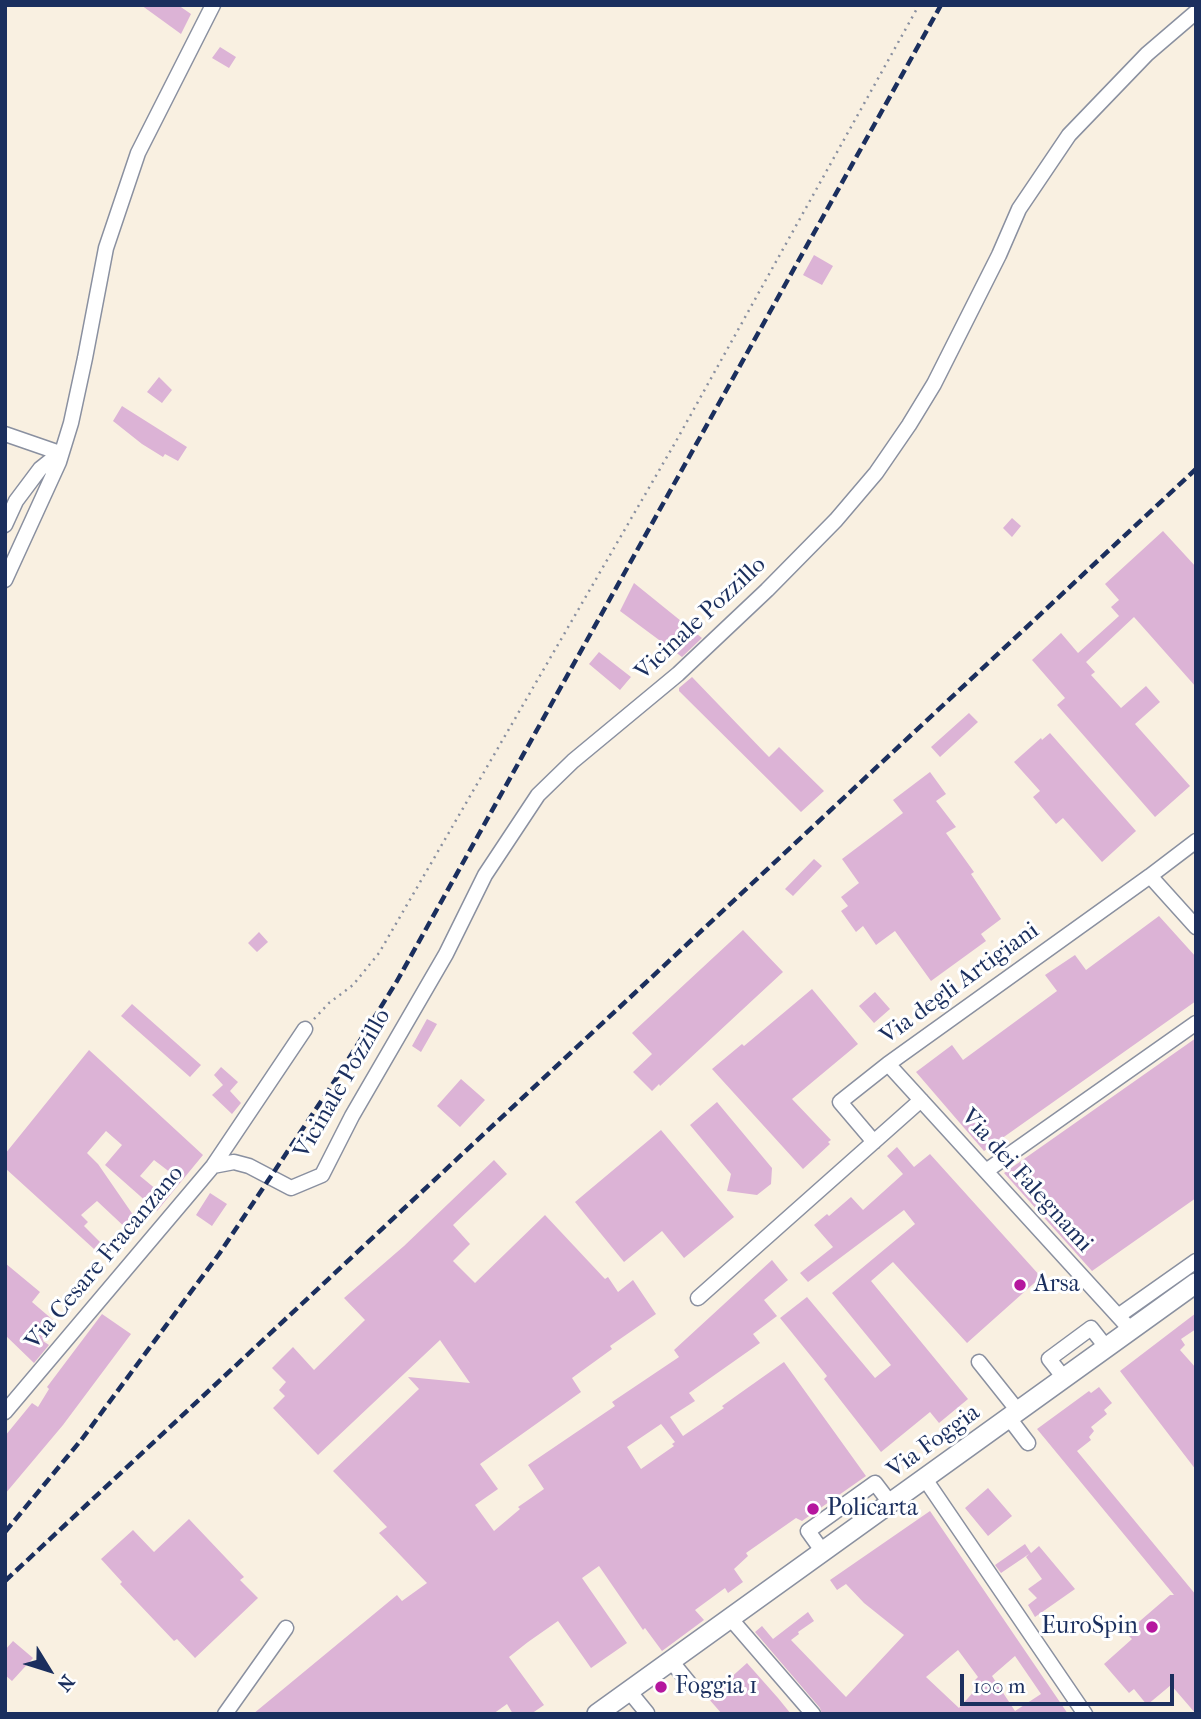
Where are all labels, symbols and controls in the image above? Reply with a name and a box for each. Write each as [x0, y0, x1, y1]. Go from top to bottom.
street label: Vicinale Pozzillo [630, 551, 772, 687]
street label: Via degli Artigiani [875, 917, 1045, 1051]
street label: Vicinale Pozzillo [288, 1004, 398, 1164]
street label: Via dei Falegnami [954, 1103, 1098, 1259]
street label: Via Cesare Fracanzano [20, 1160, 190, 1356]
place label: Arsa [1034, 1271, 1080, 1299]
marker: Arsa [1012, 1277, 1028, 1293]
street label: Via Foggia [882, 1399, 986, 1485]
place label: Policarta [827, 1495, 918, 1523]
marker: Policarta [805, 1501, 821, 1517]
place label: EuroSpin [1041, 1613, 1138, 1641]
marker: EuroSpin [1144, 1619, 1160, 1635]
north arrow [14, 1635, 84, 1705]
scale bar [963, 1660, 1176, 1704]
text: N [52, 1670, 79, 1695]
place label: Foggia 1 [675, 1673, 758, 1701]
text: 100 m [973, 1674, 1026, 1698]
marker: Foggia 1 [653, 1679, 669, 1695]

